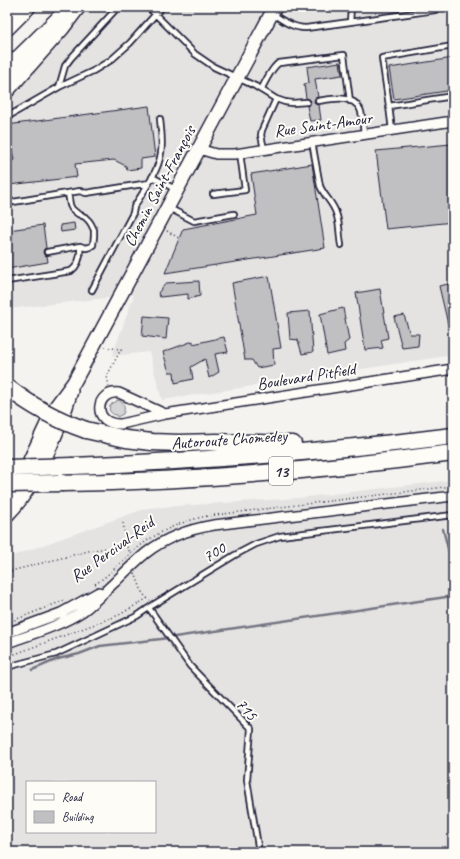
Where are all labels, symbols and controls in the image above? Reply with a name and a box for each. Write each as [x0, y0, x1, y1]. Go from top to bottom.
street label: Rue Saint-Amour [273, 107, 375, 142]
street label: Chemin Saint-François [119, 120, 201, 250]
street label: Boulevard Pitfield [256, 358, 359, 395]
street label: Autoroute Chomedey [171, 425, 289, 454]
road number: 13 [269, 457, 293, 485]
street label: Rue Percival-Reid [66, 511, 160, 587]
street label: 700 [199, 537, 231, 567]
street label: 715 [231, 694, 263, 726]
legend [26, 781, 156, 833]
text: Road [62, 789, 84, 805]
text: Building [62, 809, 94, 825]

